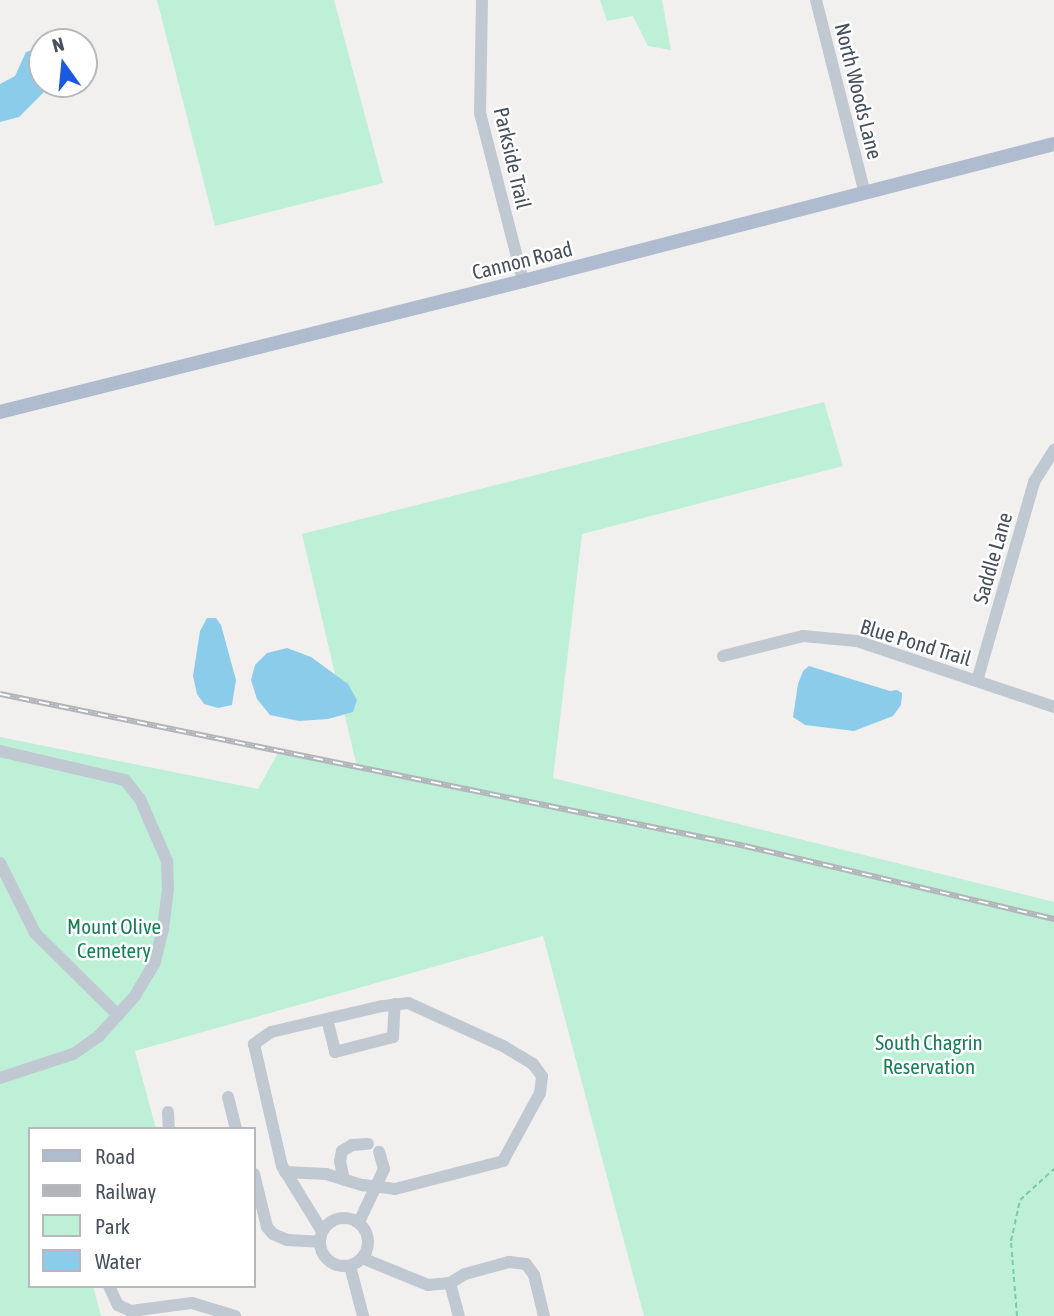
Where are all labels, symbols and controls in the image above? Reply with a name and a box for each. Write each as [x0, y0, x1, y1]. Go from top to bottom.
street label: North Woods Lane [830, 20, 888, 162]
north arrow [28, 28, 98, 98]
text: N [50, 33, 66, 57]
street label: Parkside Trail [489, 105, 537, 211]
street label: Cannon Road [469, 235, 575, 285]
street label: Saddle Lane [967, 509, 1017, 607]
street label: Blue Pond Trail [857, 613, 975, 671]
park label: Mount Olive Cemetery [67, 913, 161, 963]
park label: South Chagrin Reservation [875, 1029, 983, 1079]
legend [28, 1127, 256, 1288]
text: Road [95, 1144, 135, 1168]
text: Railway [95, 1179, 156, 1203]
text: Park [95, 1214, 130, 1238]
text: Water [95, 1249, 141, 1273]

